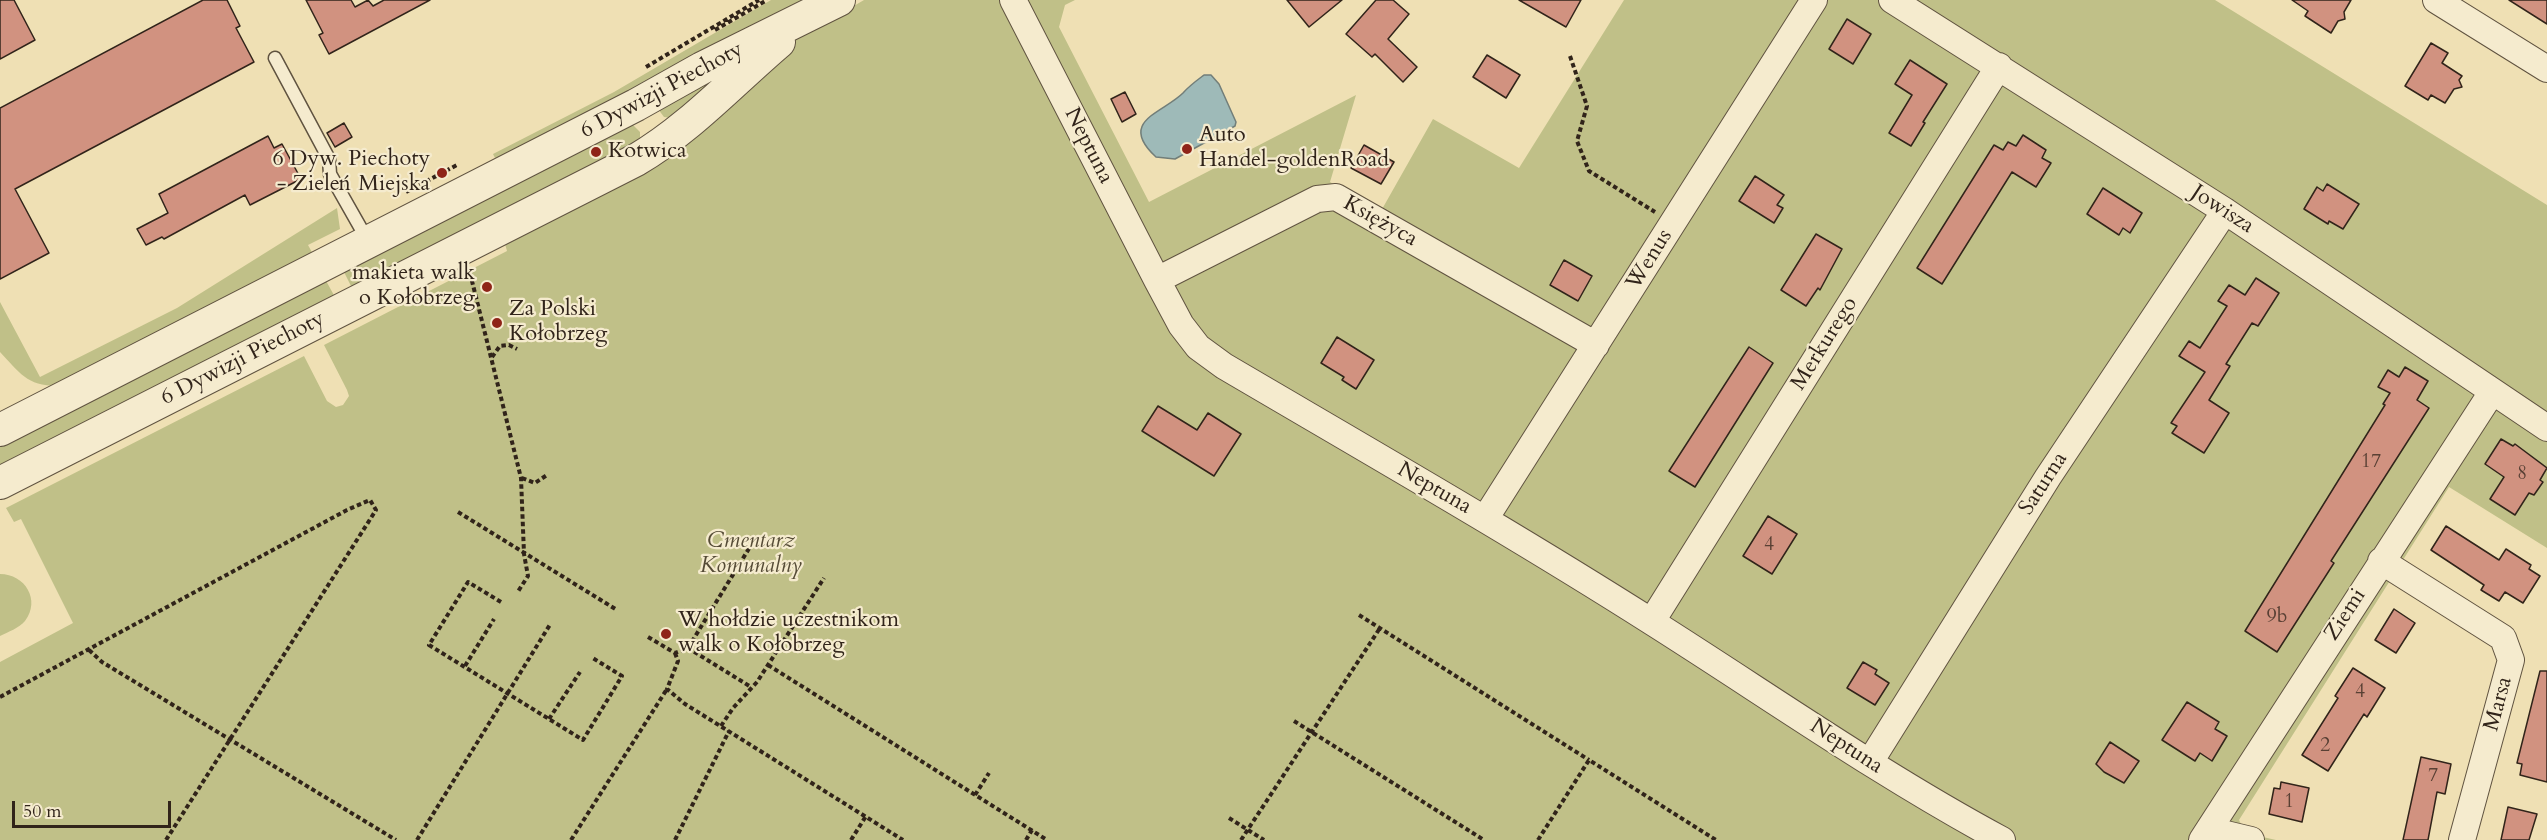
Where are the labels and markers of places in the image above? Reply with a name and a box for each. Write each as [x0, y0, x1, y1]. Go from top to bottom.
place label: Auto Handel-goldenRoad [1199, 123, 1389, 174]
place label: Kotwica [608, 139, 687, 165]
marker: Auto Handel-goldenRoad [1180, 142, 1194, 156]
marker: Kotwica [589, 145, 603, 159]
place label: 6 Dyw. Piechoty - Zieleń Miejska [272, 147, 430, 198]
marker: 6 Dyw. Piechoty - Zieleń Miejska [435, 166, 449, 180]
place label: makieta walk o Kołobrzeg [352, 261, 475, 312]
marker: makieta walk o Kołobrzeg [480, 280, 494, 294]
place label: Za Polski Kołobrzeg [509, 297, 607, 348]
marker: Za Polski Kołobrzeg [490, 316, 504, 330]
place label: W hołdzie uczestnikom walk o Kołobrzeg [678, 608, 899, 660]
marker: W hołdzie uczestnikom walk o Kołobrzeg [659, 627, 673, 641]

